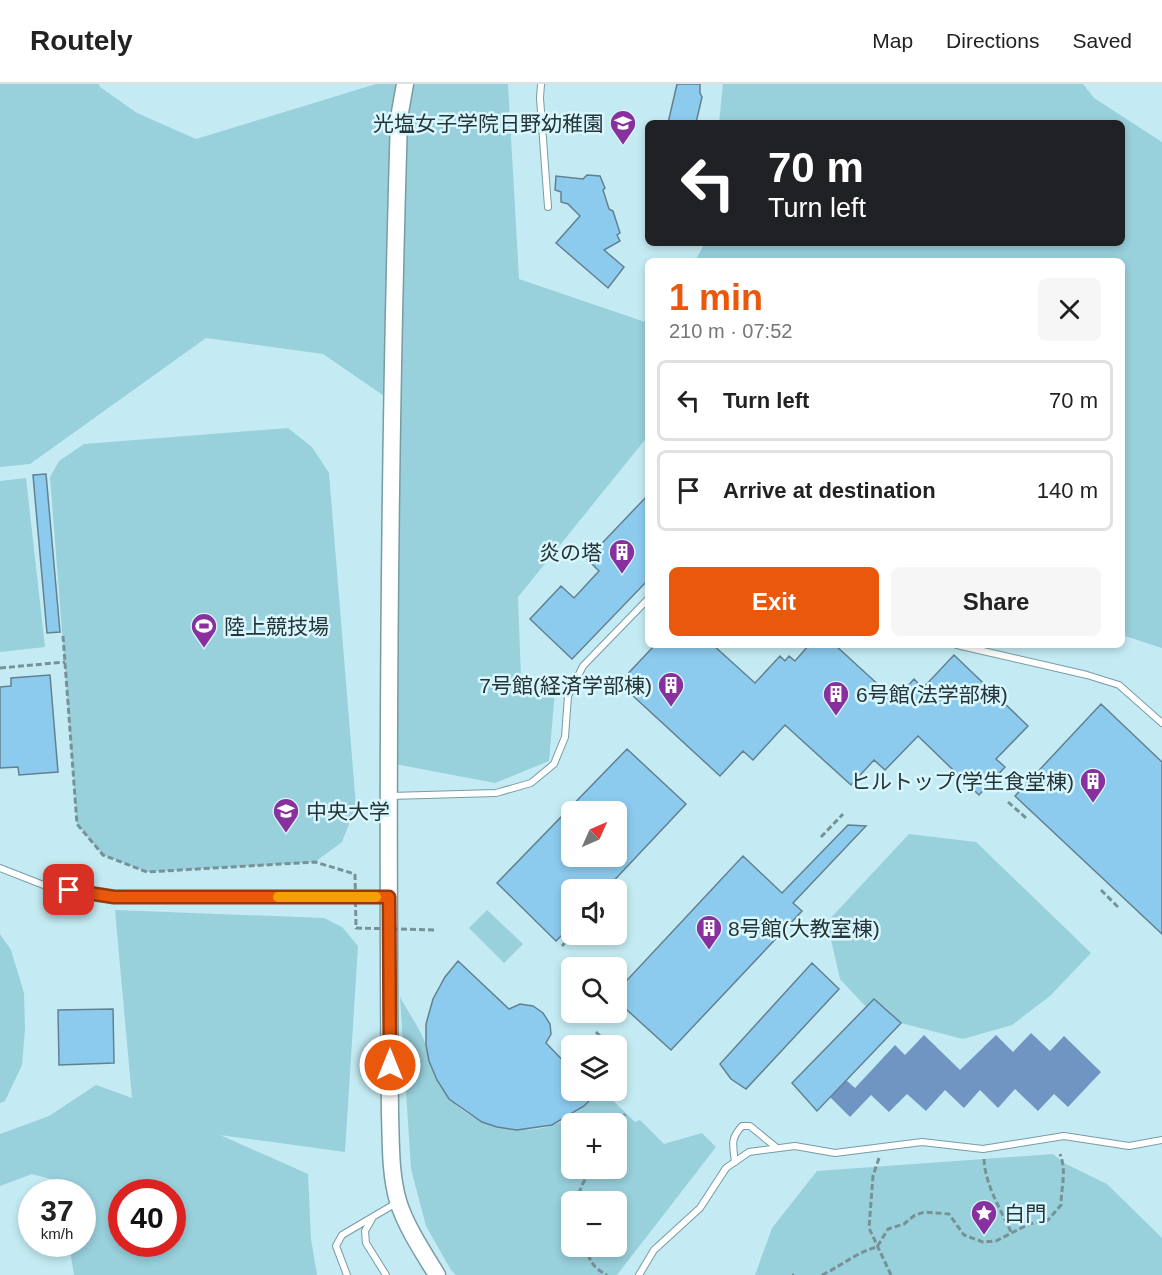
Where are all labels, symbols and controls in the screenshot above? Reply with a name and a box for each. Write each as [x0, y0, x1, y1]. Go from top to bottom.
text: Routely [30, 25, 133, 56]
text: Map [872, 29, 913, 52]
text: Directions [946, 29, 1039, 52]
text: Saved [1072, 29, 1132, 52]
school or university icon: 光塩女子学院日野幼稚園 [608, 108, 638, 146]
place label: 光塩女子学院日野幼稚園 [373, 112, 604, 135]
icon: left [669, 144, 747, 222]
text: 70 m [768, 144, 864, 191]
text: Turn left [768, 193, 866, 223]
text: 1 min [669, 277, 763, 318]
button: close [1038, 278, 1101, 341]
text: 210 m · 07:52 [669, 320, 792, 342]
icon: left [672, 384, 705, 417]
text: Turn left [723, 388, 809, 413]
text: 70 m [1049, 388, 1098, 413]
icon: arrive [672, 474, 705, 507]
text: Arrive at destination [723, 478, 936, 503]
text: 140 m [1037, 478, 1098, 503]
building icon: 炎の塔 [607, 537, 637, 575]
place label: 炎の塔 [539, 541, 602, 564]
button: Exit [669, 567, 879, 636]
button: Share [891, 567, 1101, 636]
sports icon: 陸上競技場 [189, 611, 219, 649]
place label: 陸上競技場 [224, 615, 329, 638]
building icon: 7号館(経済学部棟) [656, 670, 686, 708]
place label: 7号館(経済学部棟) [479, 674, 652, 697]
building icon: 6号館(法学部棟) [821, 679, 851, 717]
place label: 6号館(法学部棟) [856, 683, 1008, 706]
building icon: ヒルトップ(学生食堂棟) [1078, 766, 1108, 804]
place label: ヒルトップ(学生食堂棟) [850, 770, 1074, 793]
school or university icon: 中央大学 [271, 796, 301, 834]
place label: 中央大学 [306, 800, 390, 823]
north arrow [561, 801, 627, 867]
map controls [561, 801, 627, 1257]
pin [43, 864, 94, 915]
icon: arrive [52, 873, 85, 906]
button: sound [561, 879, 627, 945]
building icon: 8号館(大教室棟) [694, 913, 724, 951]
place label: 8号館(大教室棟) [728, 917, 880, 940]
button: search [561, 957, 627, 1023]
position arrow [358, 1033, 422, 1097]
button: layers [561, 1035, 627, 1101]
button: + [561, 1113, 627, 1179]
speed limit sign: 40 [108, 1179, 186, 1257]
button: − [561, 1191, 627, 1257]
text: 37 [40, 1194, 74, 1227]
place icon: 白門 [969, 1198, 999, 1236]
place label: 白門 [1004, 1202, 1046, 1225]
text: km/h [41, 1225, 73, 1242]

